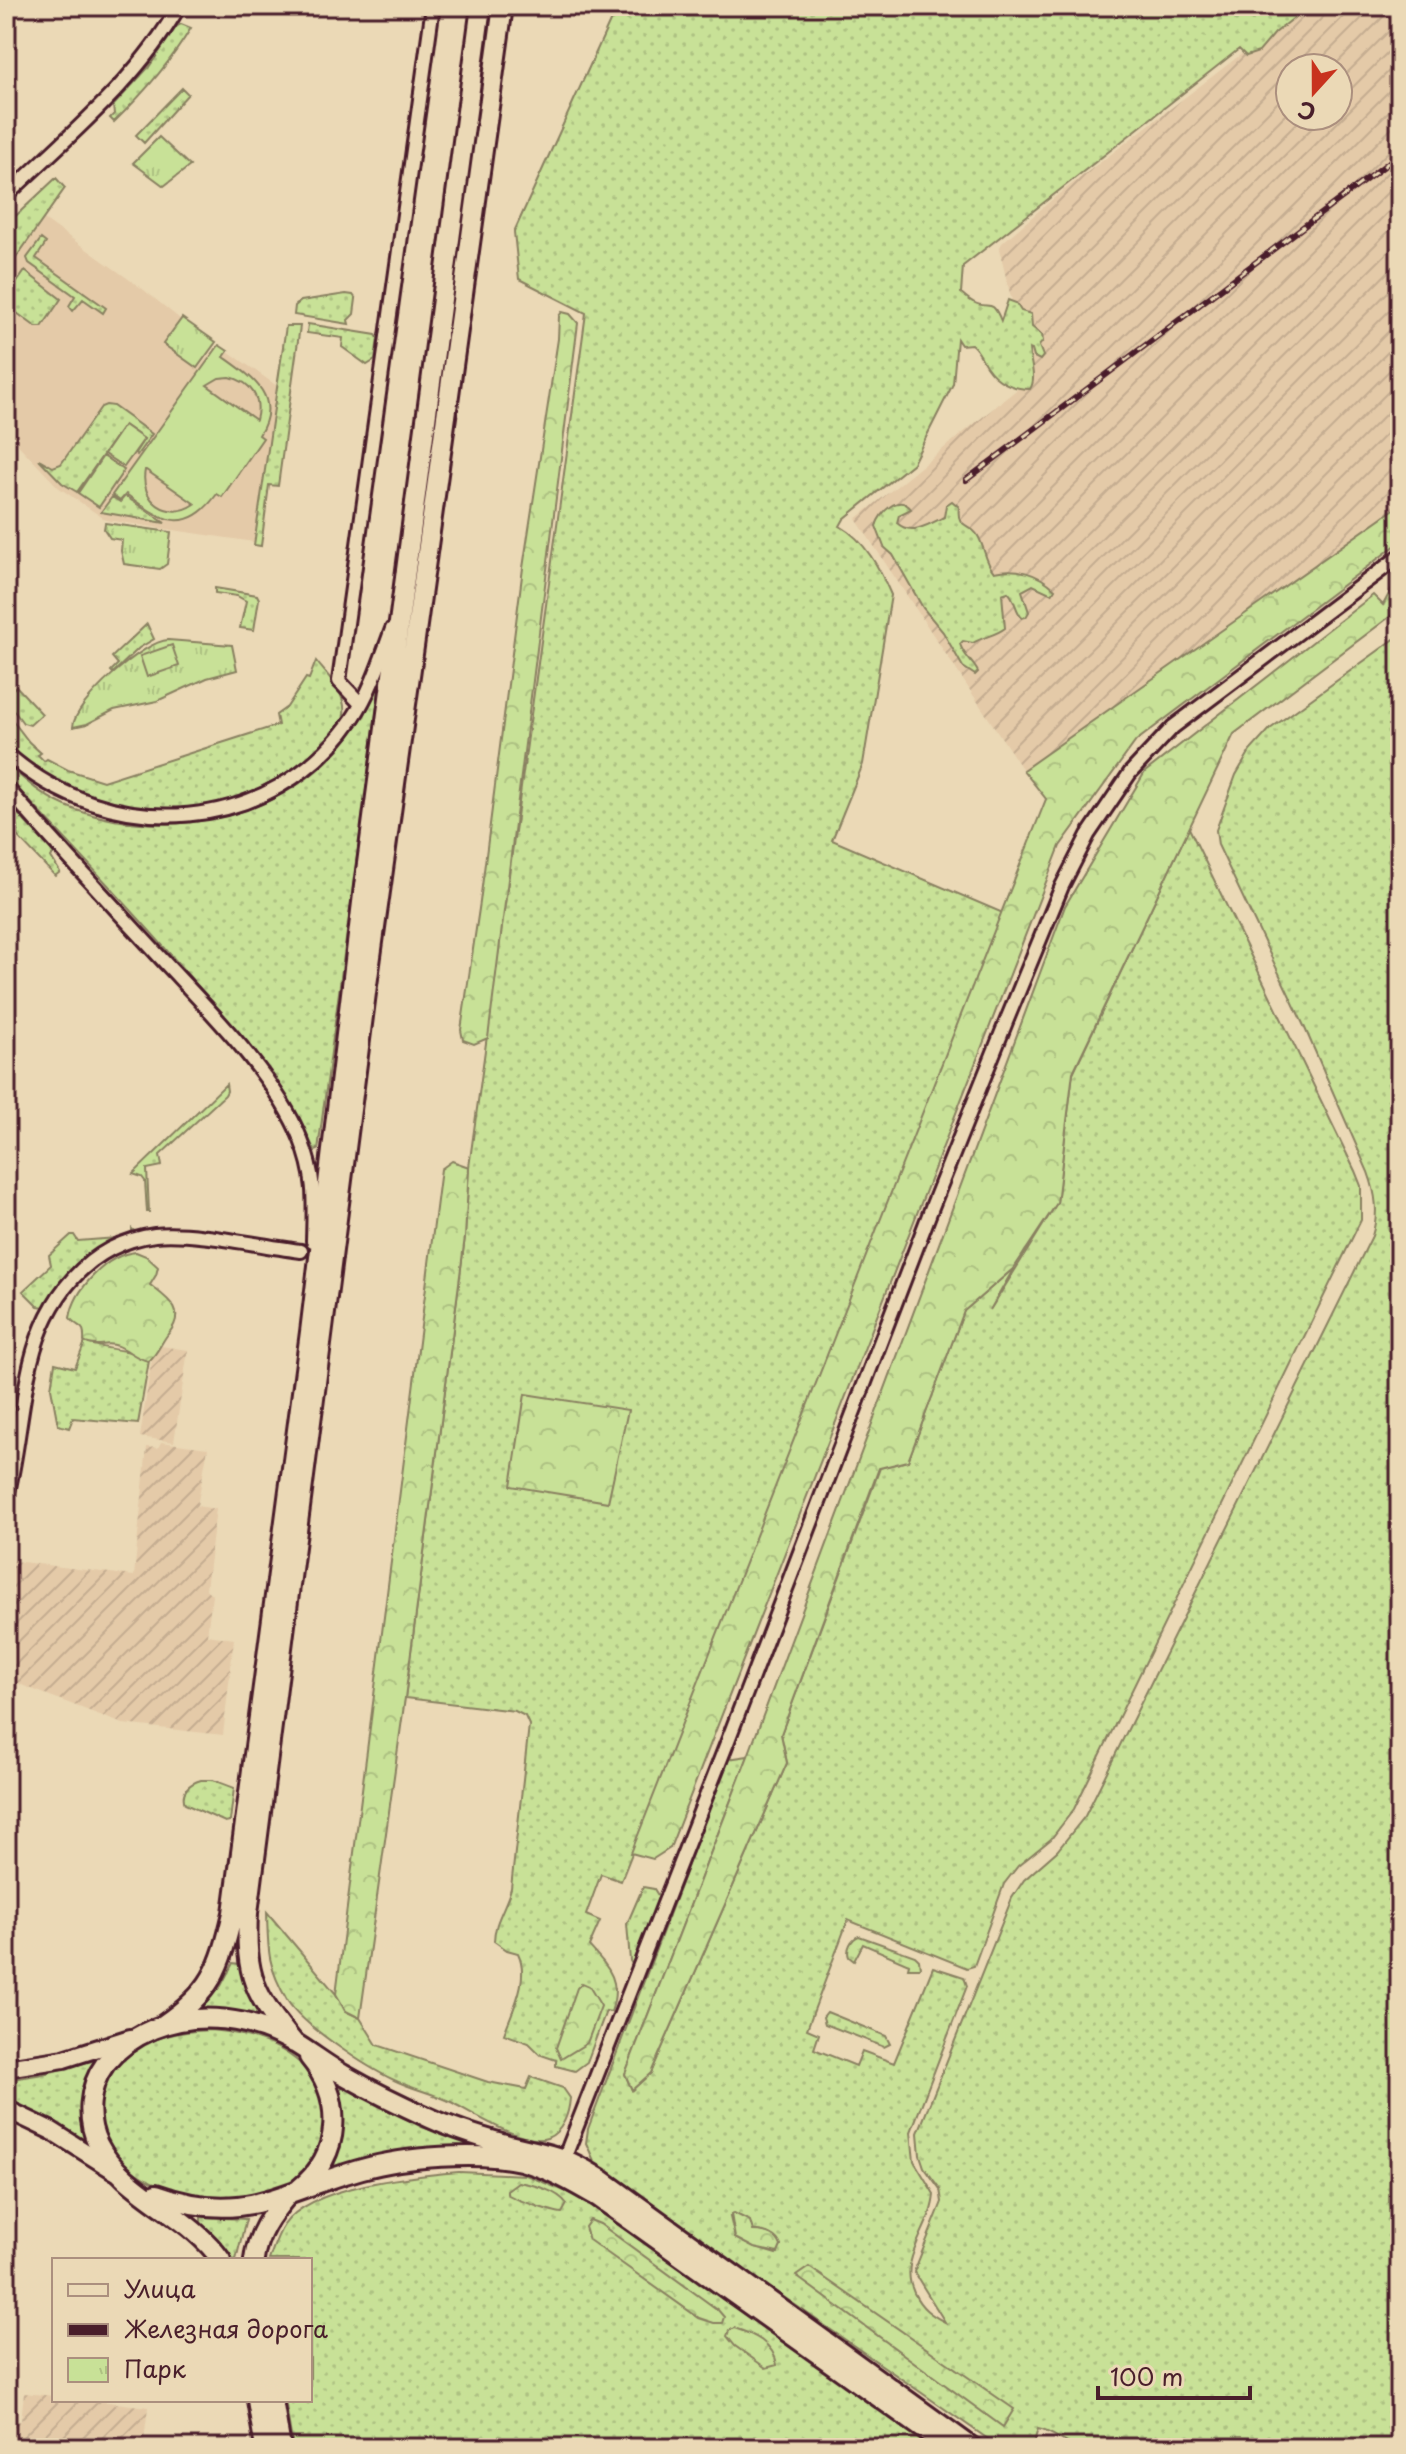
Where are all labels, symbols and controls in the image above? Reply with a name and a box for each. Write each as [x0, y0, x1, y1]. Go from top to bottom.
north arrow [1274, 52, 1354, 132]
text: С [1293, 94, 1320, 130]
legend [52, 2258, 312, 2402]
text: Улица [124, 2270, 196, 2306]
text: Железная дорога [124, 2310, 328, 2346]
text: Парк [124, 2350, 187, 2386]
scale bar [1098, 2350, 1250, 2400]
text: 100 m [1110, 2358, 1183, 2394]

